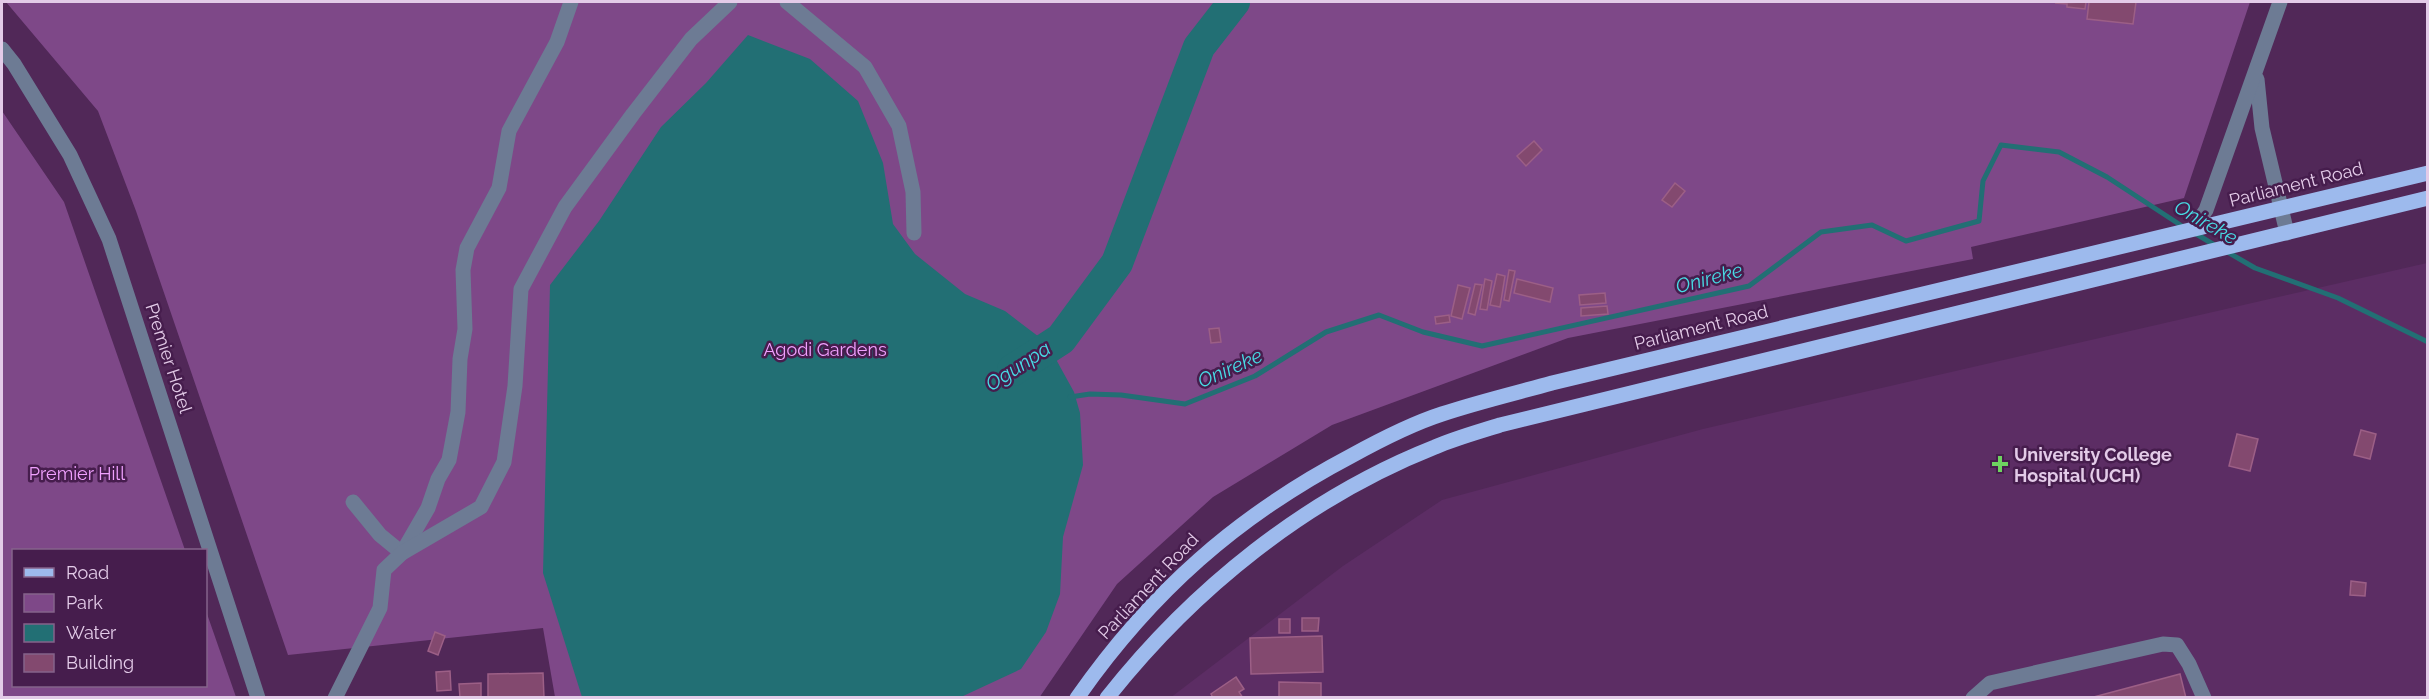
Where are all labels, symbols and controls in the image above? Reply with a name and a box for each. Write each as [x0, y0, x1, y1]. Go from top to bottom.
street label: Parliament Road [2227, 157, 2365, 211]
water label: Onireke [2170, 194, 2242, 250]
water label: Onireke [1673, 257, 1745, 298]
street label: Premier Hotel [141, 300, 197, 416]
street label: Parliament Road [1632, 300, 1770, 354]
water label: Ogunpa [981, 336, 1055, 396]
park label: Agodi Gardens [763, 339, 887, 360]
water label: Onireke [1194, 343, 1266, 393]
place label: University College Hospital (UCH) [2014, 444, 2172, 486]
marker: University College Hospital (UCH) [1991, 455, 2009, 473]
park label: Premier Hill [29, 463, 125, 484]
street label: Parliament Road [1094, 529, 1202, 643]
legend [12, 549, 207, 687]
text: Road [66, 562, 109, 583]
text: Park [66, 592, 103, 613]
text: Water [66, 622, 117, 643]
text: Building [66, 652, 134, 673]

